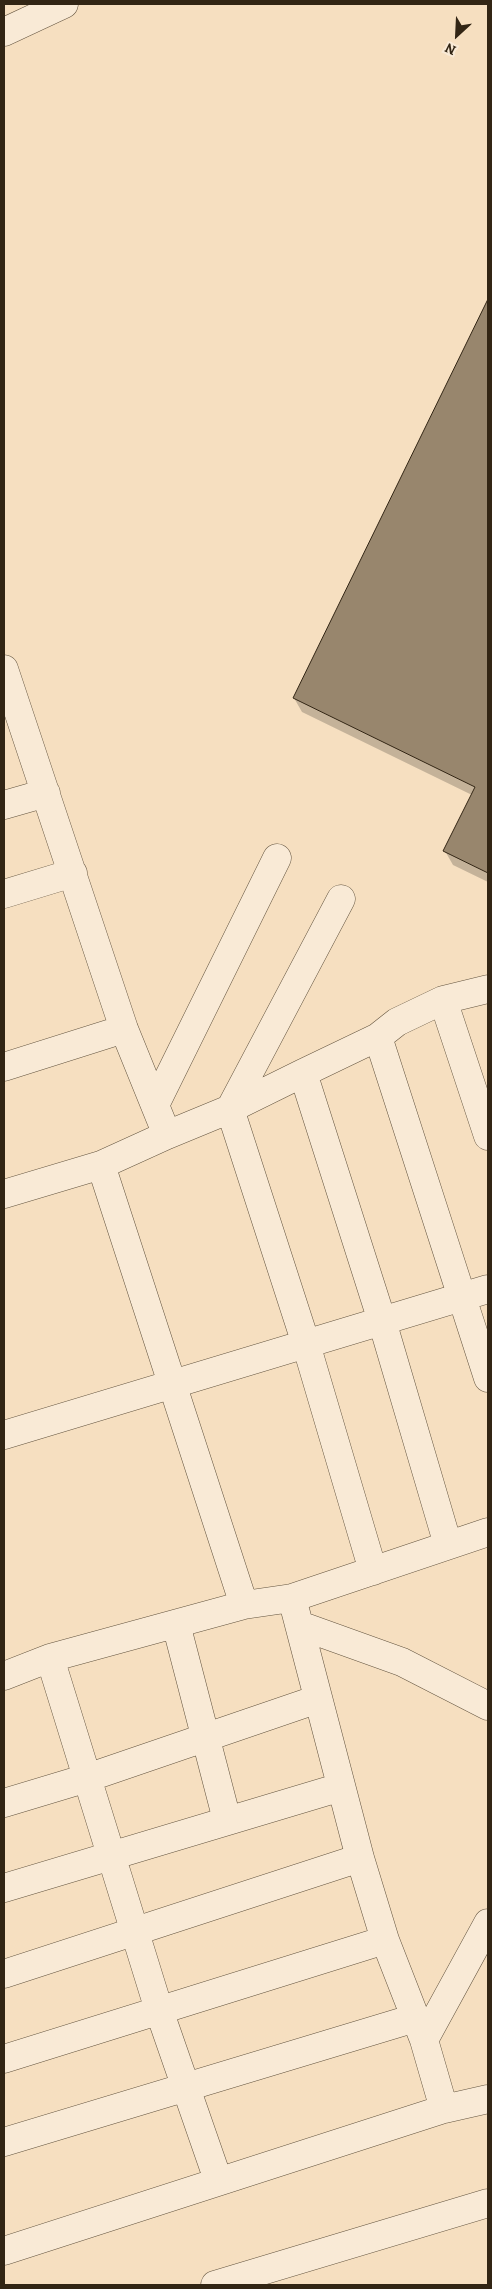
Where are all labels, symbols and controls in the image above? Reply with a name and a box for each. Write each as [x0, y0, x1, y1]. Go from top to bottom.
north arrow [432, 10, 482, 60]
text: N [442, 38, 459, 60]

